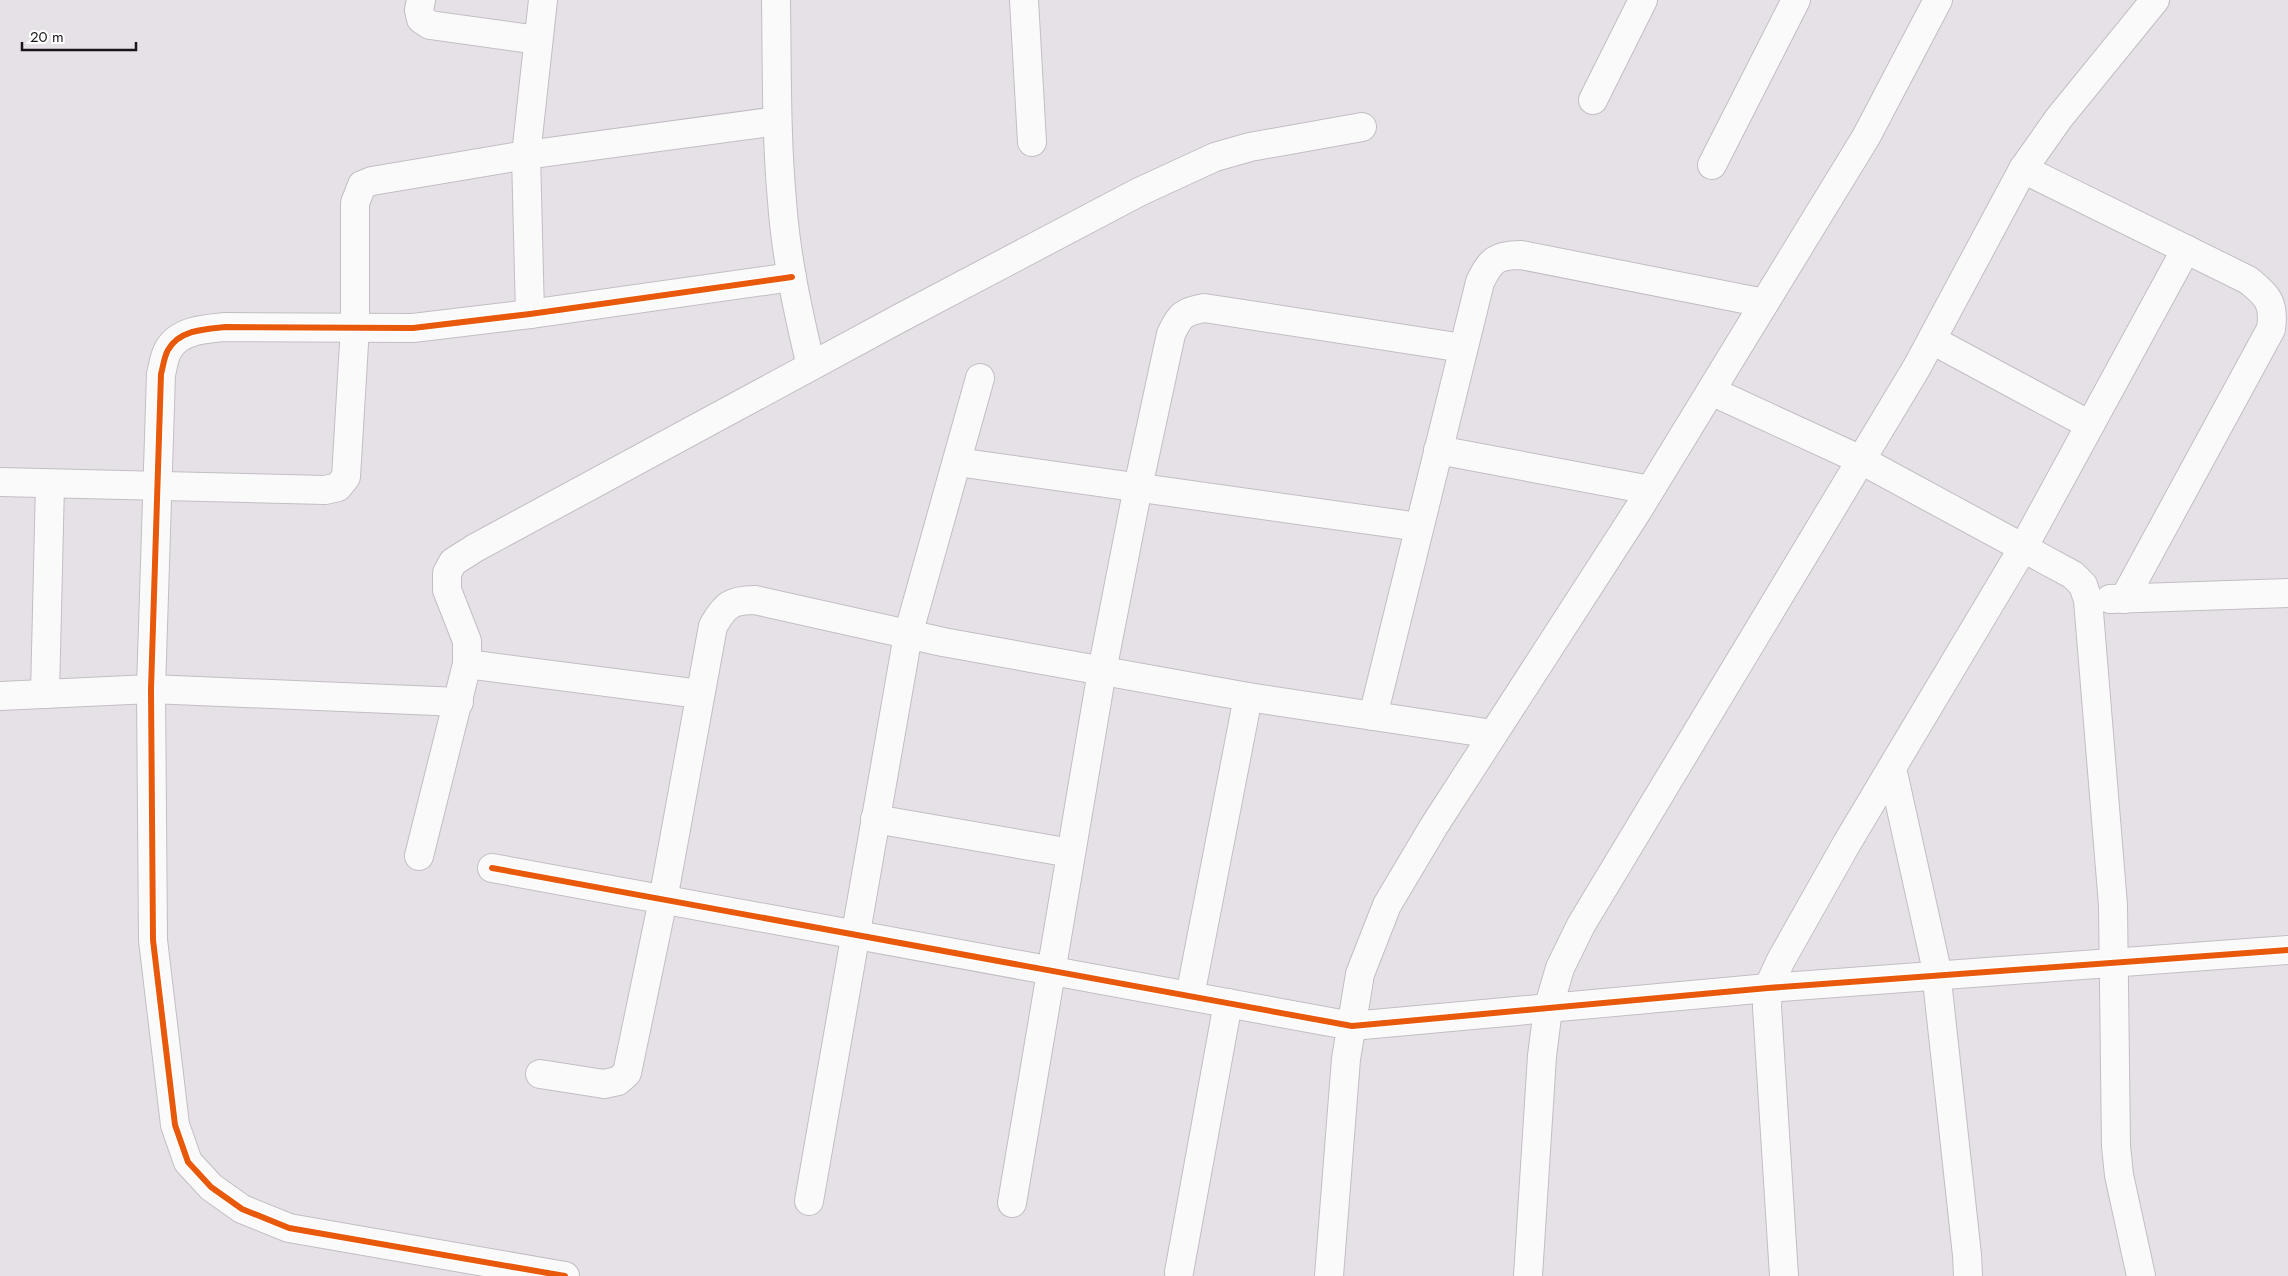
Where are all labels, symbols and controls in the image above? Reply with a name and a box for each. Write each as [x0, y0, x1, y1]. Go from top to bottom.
scale bar [22, 20, 136, 52]
text: 20 m [30, 26, 64, 48]

